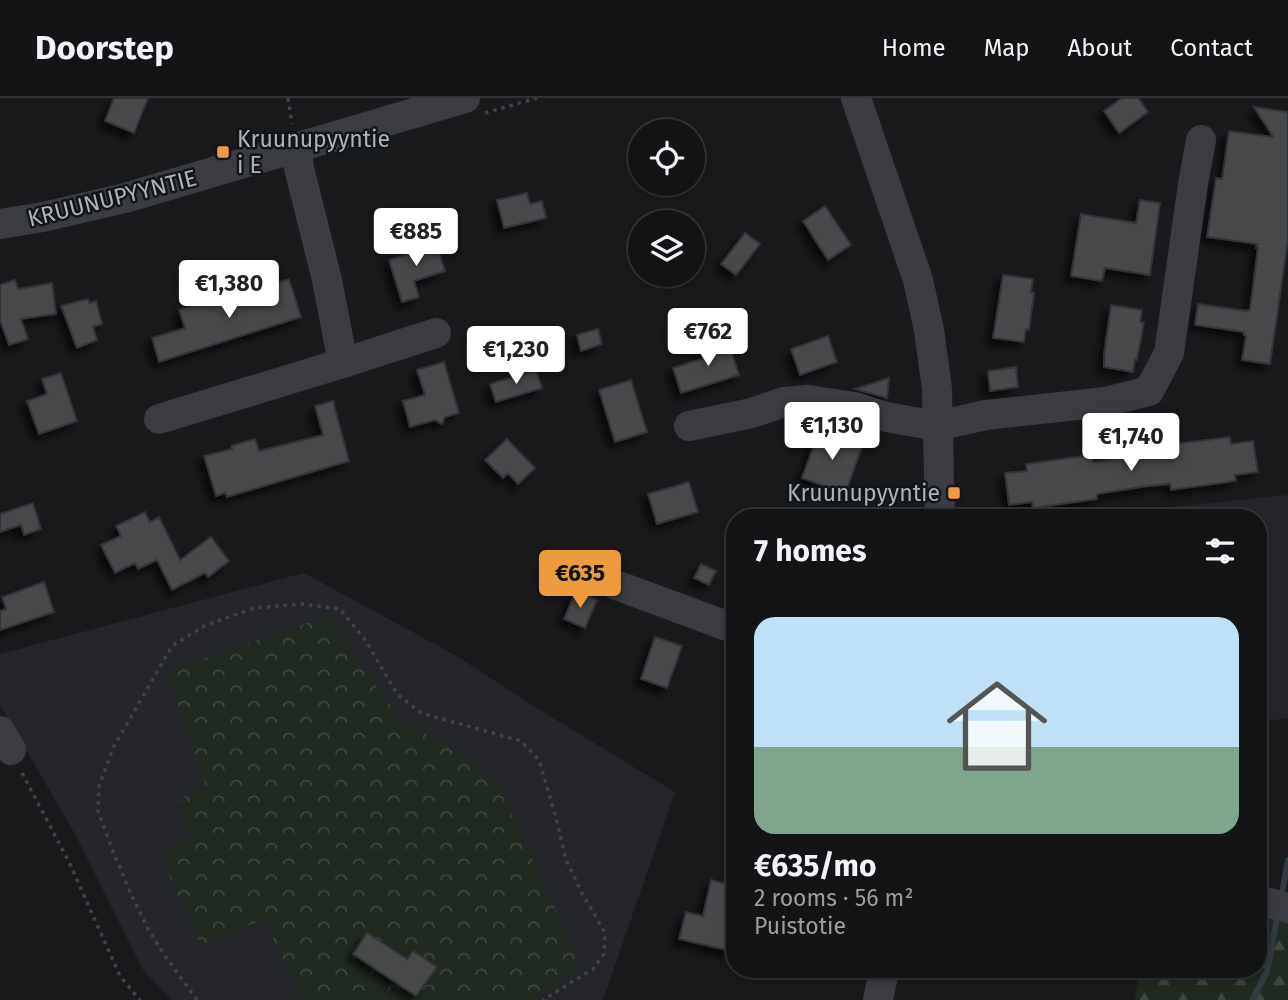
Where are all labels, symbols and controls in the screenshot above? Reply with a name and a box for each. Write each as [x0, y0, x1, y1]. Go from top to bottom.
text: Doorstep [35, 28, 174, 68]
text: Home [882, 34, 946, 62]
text: Map [984, 34, 1030, 62]
text: About [1068, 34, 1132, 62]
text: Contact [1170, 34, 1253, 62]
map controls [628, 119, 705, 287]
button: locate [628, 119, 705, 196]
place label: Kruunupyyntie i E [237, 125, 390, 179]
marker: Kruunupyyntie i E [215, 144, 231, 160]
street label: KRUUNUPYYNTIE [25, 163, 199, 233]
pin: €885 [375, 208, 457, 268]
button: layers [628, 210, 705, 287]
text: €885 [390, 217, 442, 245]
pin: €1,380 [172, 260, 286, 320]
text: €1,380 [195, 269, 263, 297]
pin: €762 [667, 308, 749, 368]
text: €762 [684, 317, 732, 345]
pin: €1,230 [459, 327, 573, 386]
text: €1,230 [483, 335, 549, 363]
pin: €1,130 [775, 402, 889, 462]
text: €1,130 [801, 411, 863, 439]
pin: €1,740 [1074, 414, 1188, 473]
text: €1,740 [1098, 422, 1164, 450]
place label: Kruunupyyntie [787, 479, 940, 507]
marker: Kruunupyyntie [946, 485, 962, 501]
icon: filters [1201, 532, 1239, 570]
text: 7 homes [754, 533, 866, 569]
pin: €635 [539, 550, 621, 610]
text: €635 [555, 559, 605, 587]
icon: home [934, 663, 1060, 789]
text: €635/mo [754, 848, 876, 884]
text: 2 rooms · 56 m² [754, 884, 913, 912]
text: Puistotie [754, 912, 846, 940]

